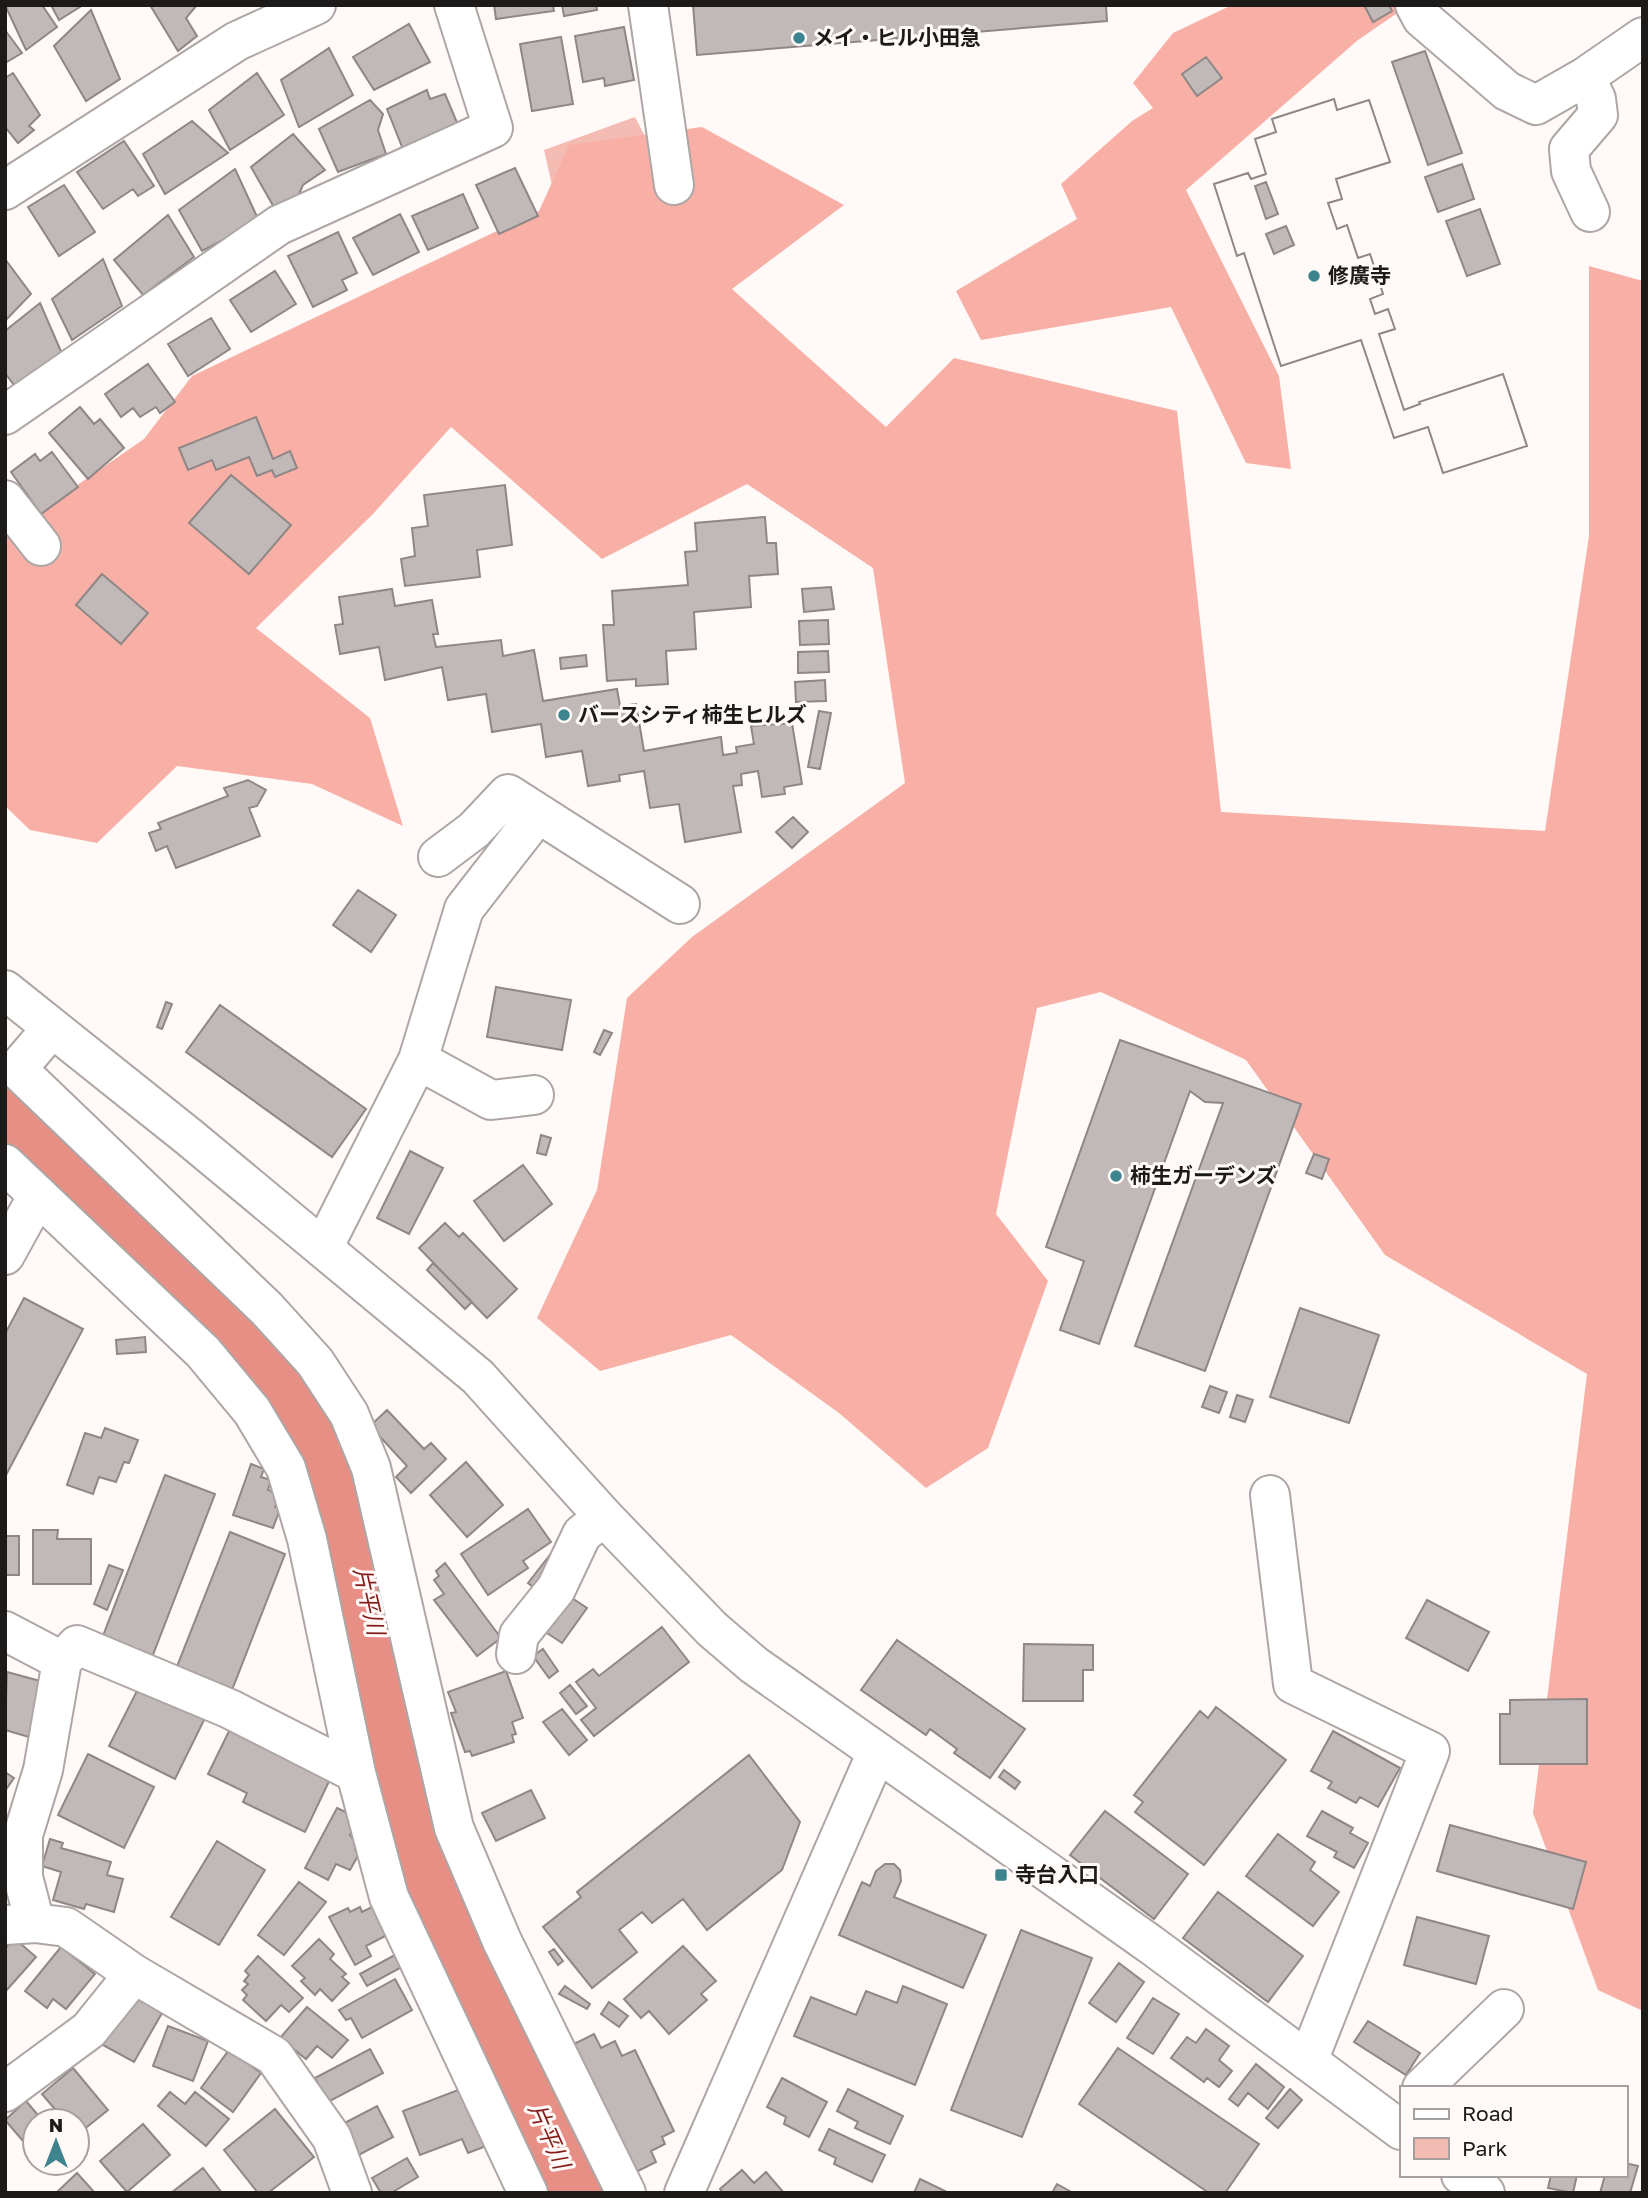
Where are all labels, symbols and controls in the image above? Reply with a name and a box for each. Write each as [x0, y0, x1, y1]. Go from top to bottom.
place label: メイ・ヒル小田急 [813, 24, 981, 50]
marker: メイ・ヒル小田急 [791, 30, 807, 46]
place label: 修廣寺 [1328, 262, 1391, 288]
marker: 修廣寺 [1306, 268, 1322, 284]
place label: バースシティ柿生ヒルズ [578, 701, 807, 727]
marker: バースシティ柿生ヒルズ [556, 707, 572, 723]
place label: 柿生ガーデンズ [1130, 1162, 1277, 1188]
marker: 柿生ガーデンズ [1108, 1168, 1124, 1184]
water label: 片平川 [349, 1564, 392, 1640]
place label: 寺台入口 [1015, 1861, 1099, 1887]
marker: 寺台入口 [993, 1867, 1009, 1883]
legend [1400, 2086, 1627, 2177]
water label: 片平川 [523, 2098, 578, 2176]
text: Road [1462, 2100, 1513, 2126]
north arrow [21, 2107, 91, 2177]
text: N [49, 2113, 63, 2136]
text: Park [1462, 2135, 1508, 2161]

